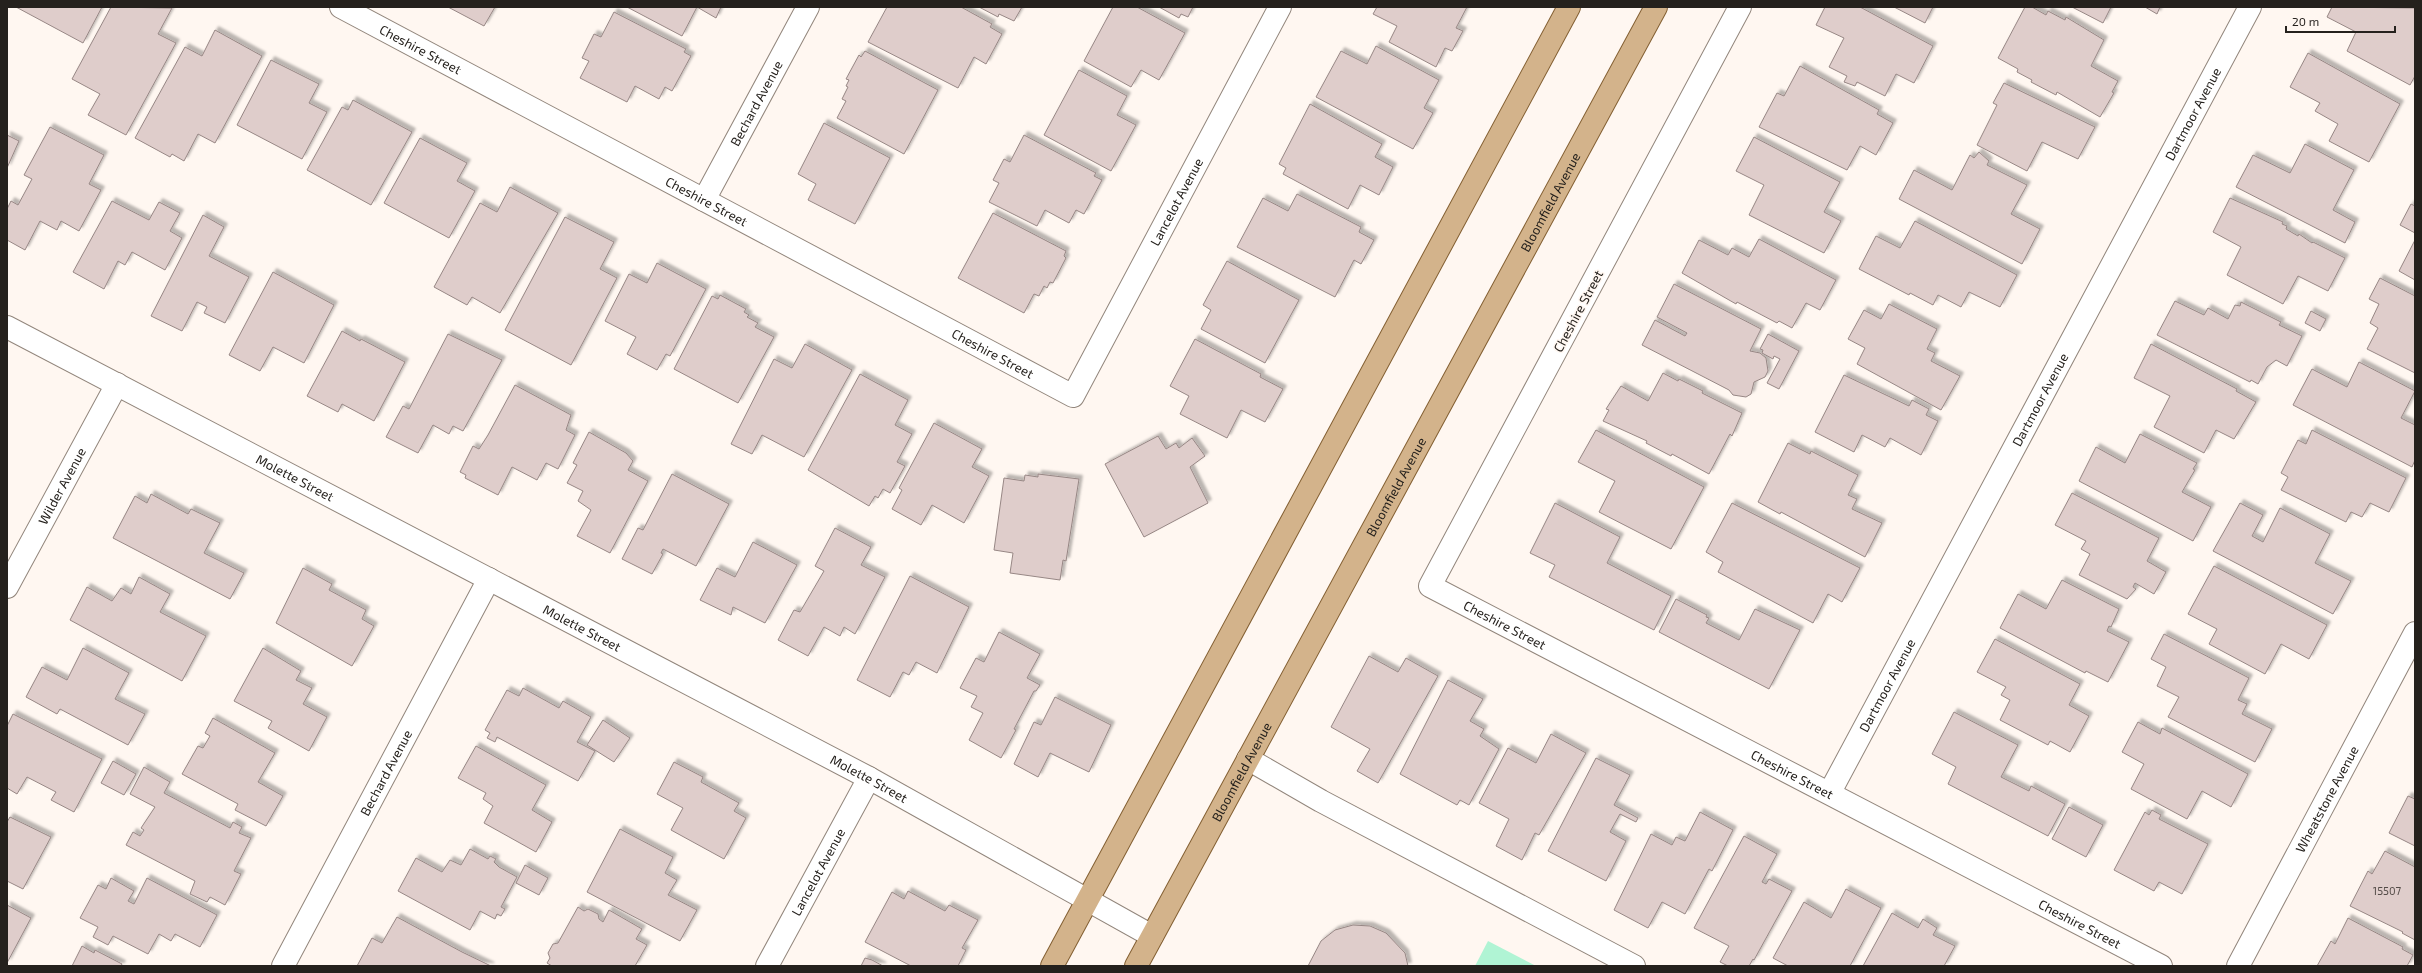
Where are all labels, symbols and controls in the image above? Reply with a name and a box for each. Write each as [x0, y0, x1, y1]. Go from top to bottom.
scale bar [2286, 8, 2395, 34]
text: 20 m [2292, 14, 2319, 28]
street label: Cheshire Street [377, 21, 464, 78]
street label: Bechard Avenue [727, 58, 786, 149]
street label: Dartmoor Avenue [2161, 65, 2224, 163]
street label: Bloomfield Avenue [1517, 150, 1584, 254]
street label: Lancelot Avenue [1147, 155, 1206, 248]
street label: Cheshire Street [663, 173, 750, 230]
street label: Cheshire Street [1550, 267, 1606, 355]
street label: Cheshire Street [949, 325, 1036, 382]
street label: Dartmoor Avenue [2009, 350, 2071, 449]
street label: Bloomfield Avenue [1362, 435, 1429, 539]
street label: Wilder Avenue [35, 445, 89, 527]
street label: Molette Street [253, 451, 337, 505]
street label: Cheshire Street [1461, 597, 1549, 653]
street label: Molette Street [540, 601, 624, 655]
street label: Dartmoor Avenue [1856, 636, 1919, 735]
street label: Bloomfield Avenue [1208, 719, 1275, 824]
street label: Bechard Avenue [357, 727, 415, 818]
street label: Wheatstone Avenue [2292, 743, 2362, 855]
street label: Cheshire Street [1748, 746, 1836, 802]
street label: Molette Street [828, 751, 910, 806]
street label: Lancelot Avenue [788, 825, 848, 918]
house number: 15507 [2373, 884, 2402, 897]
street label: Cheshire Street [2036, 896, 2124, 952]

